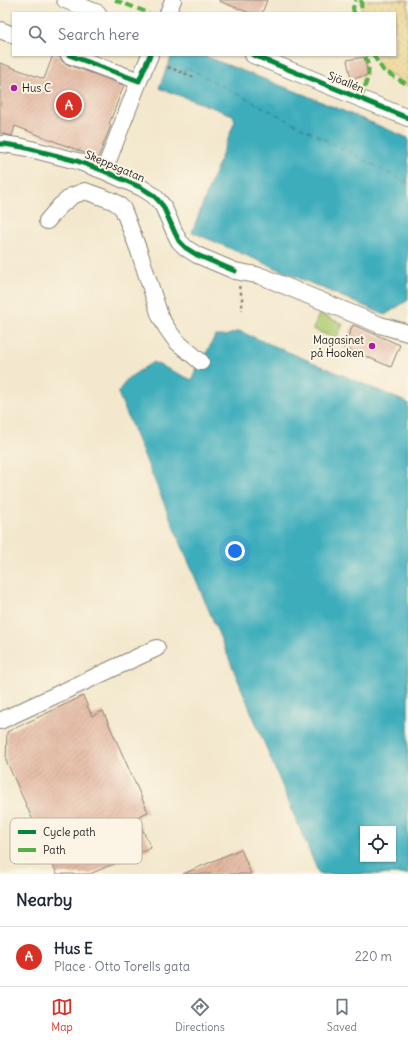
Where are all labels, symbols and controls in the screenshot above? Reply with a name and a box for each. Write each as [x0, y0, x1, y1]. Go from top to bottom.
search box [12, 12, 396, 56]
icon: search [26, 23, 48, 45]
text: Search here [58, 25, 139, 44]
street label: Sjöallén [326, 68, 366, 96]
place label: Hus C [22, 81, 51, 95]
marker: Hus C [9, 83, 19, 93]
pin: A [56, 90, 82, 120]
street label: Skeppsgatan [83, 147, 147, 185]
place label: Magasinet på Hooken [311, 333, 364, 360]
marker: Magasinet på Hooken [367, 341, 377, 351]
your location [225, 541, 245, 561]
legend [10, 818, 142, 864]
text: Cycle path [43, 825, 96, 839]
map controls [360, 826, 396, 862]
button: locate [360, 826, 396, 862]
text: Path [43, 843, 66, 857]
text: Nearby [16, 889, 72, 911]
text: Hus E [54, 939, 93, 958]
text: A [25, 948, 33, 965]
text: 220 m [355, 948, 392, 965]
text: Place · Otto Torells gata [54, 958, 190, 975]
tab: Map [51, 996, 73, 1034]
tab: Directions [175, 996, 225, 1034]
tab: Saved [327, 996, 357, 1034]

